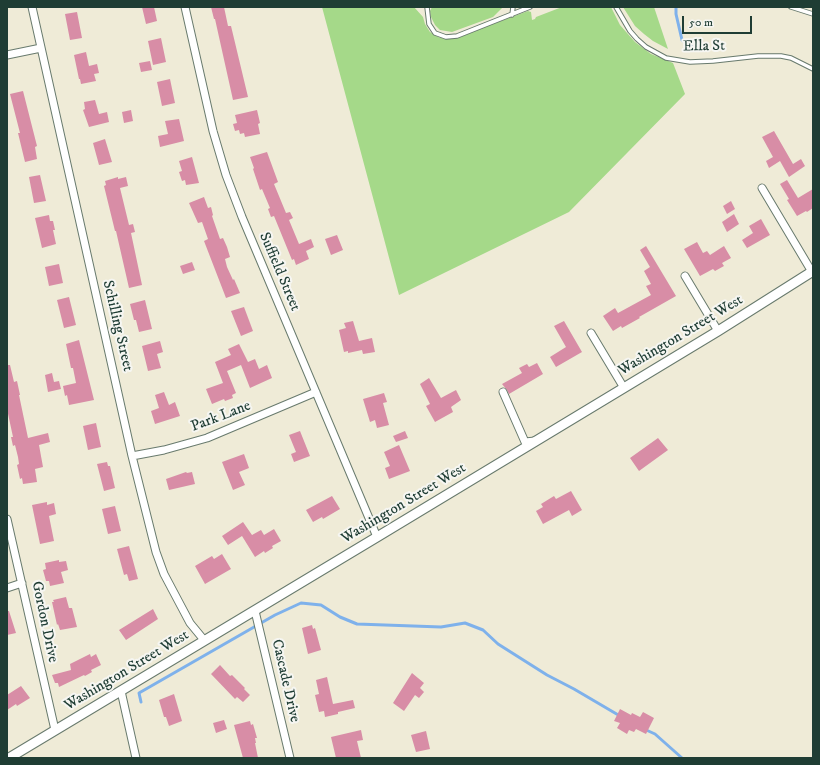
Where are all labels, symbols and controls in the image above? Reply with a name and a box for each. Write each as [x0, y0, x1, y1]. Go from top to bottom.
scale bar [684, 8, 754, 34]
text: 50 m [689, 15, 713, 30]
street label: Ella St [683, 38, 725, 56]
street label: Suffield Street [254, 230, 304, 314]
street label: Schilling Street [98, 279, 136, 373]
street label: Washington Street West [616, 292, 746, 380]
street label: Park Lane [189, 397, 253, 437]
street label: Washington Street West [339, 460, 469, 548]
street label: Gordon Drive [27, 580, 61, 664]
street label: Washington Street West [62, 627, 192, 715]
street label: Cascade Drive [267, 638, 303, 724]

